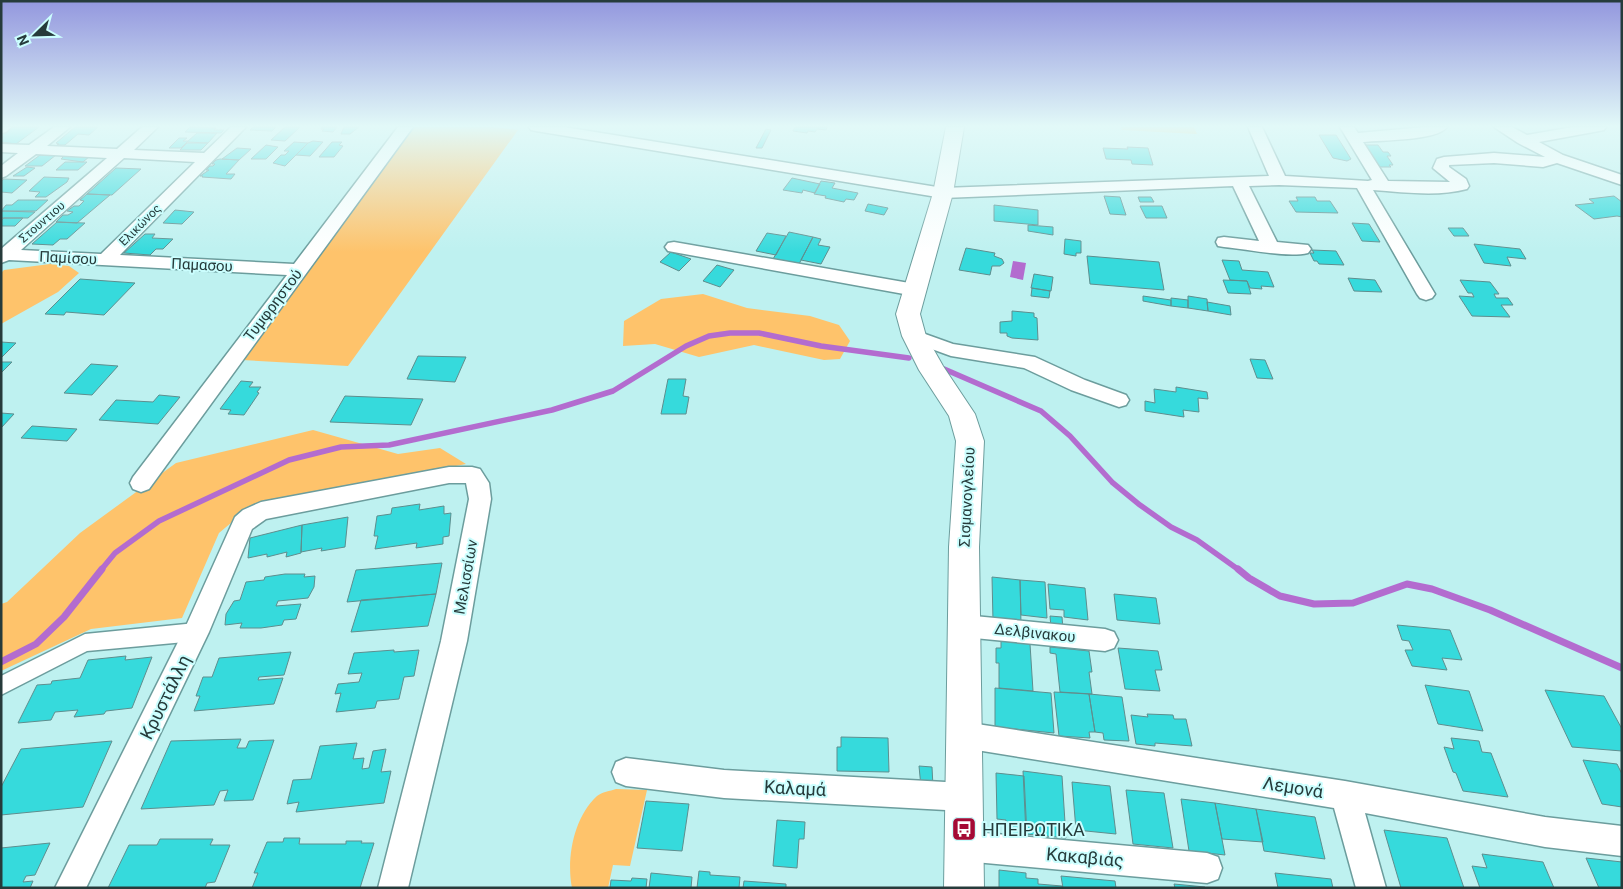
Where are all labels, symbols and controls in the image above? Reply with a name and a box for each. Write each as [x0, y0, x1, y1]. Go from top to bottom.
north arrow [10, 10, 60, 60]
text: N [14, 32, 32, 48]
street label: Στουντιου [16, 198, 68, 246]
street label: Ελικώνος [116, 201, 164, 249]
street label: Παμίσου [39, 247, 97, 269]
street label: Παμασου [171, 254, 233, 276]
street label: Τυμφρηστού [240, 265, 306, 345]
street label: Σισμανογλείου [955, 447, 979, 547]
street label: Μελισσίων [451, 538, 481, 616]
street label: Δελβινακου [994, 620, 1076, 646]
street label: Κρυστάλλη [136, 651, 194, 743]
street label: Λεμονά [1261, 772, 1325, 802]
street label: Καλαμά [764, 776, 827, 800]
bus stop icon: ΗΠΕΙΡΩΤΙΚΑ [951, 816, 977, 842]
place label: ΗΠΕΙΡΩΤΙΚΑ [982, 819, 1085, 840]
street label: Κακαβιάς [1045, 843, 1125, 871]

